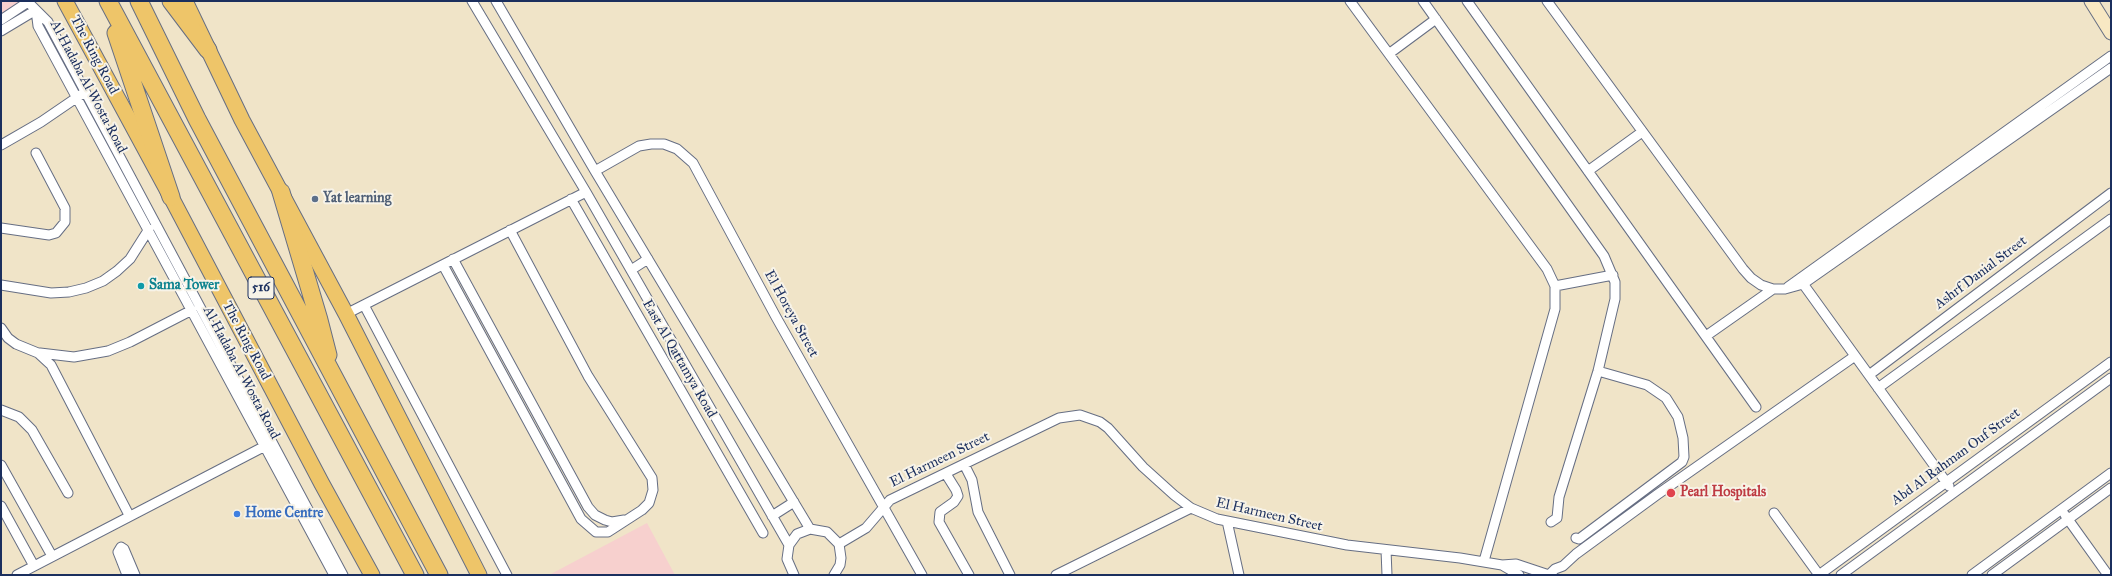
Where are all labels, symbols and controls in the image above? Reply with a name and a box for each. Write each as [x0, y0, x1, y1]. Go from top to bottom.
street label: The Ring Road [66, 13, 122, 97]
street label: Al Hadaba Al Wosta Road [46, 18, 130, 156]
place label: Yat learning [323, 191, 391, 207]
marker: Yat learning [310, 194, 320, 204]
street label: Ashrf Danial Street [1932, 233, 2030, 313]
street label: El Horeya Street [760, 268, 822, 360]
road number: 516 [248, 277, 274, 299]
place label: Sama Tower [149, 278, 219, 294]
marker: Sama Tower [136, 281, 146, 291]
street label: East Al Qattamya Road [638, 297, 720, 421]
street label: The Ring Road [218, 299, 274, 383]
street label: Al Hadaba Al Wosta Road [199, 304, 283, 442]
street label: Abd Al Rahman Ouf Street [1888, 405, 2024, 509]
street label: El Harmeen Street [887, 429, 993, 491]
place label: Pearl Hospitals [1680, 485, 1766, 501]
marker: Pearl Hospitals [1665, 487, 1677, 499]
street label: El Harmeen Street [1214, 495, 1324, 535]
place label: Home Centre [245, 506, 323, 522]
marker: Home Centre [232, 509, 242, 519]

